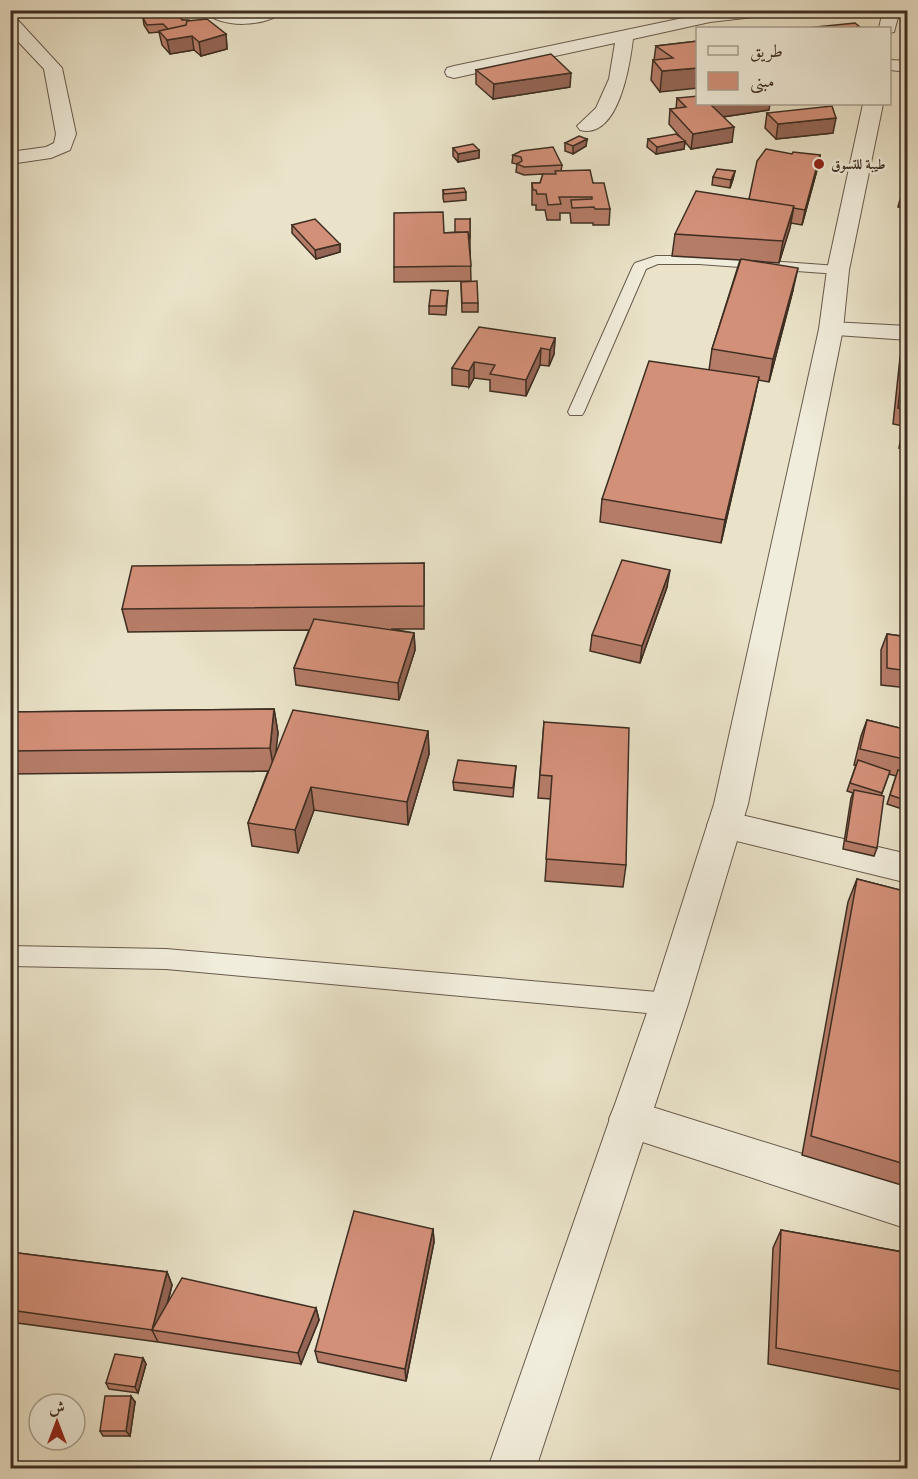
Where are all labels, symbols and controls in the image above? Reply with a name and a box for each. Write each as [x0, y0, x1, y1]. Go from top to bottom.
legend [696, 27, 891, 105]
text: طريق [750, 40, 783, 63]
text: مبنى [750, 70, 775, 94]
place label: طيبة للتسوق [831, 155, 886, 173]
marker: طيبة للتسوق [812, 157, 826, 171]
north arrow [27, 1392, 87, 1452]
text: ش [49, 1397, 65, 1417]

